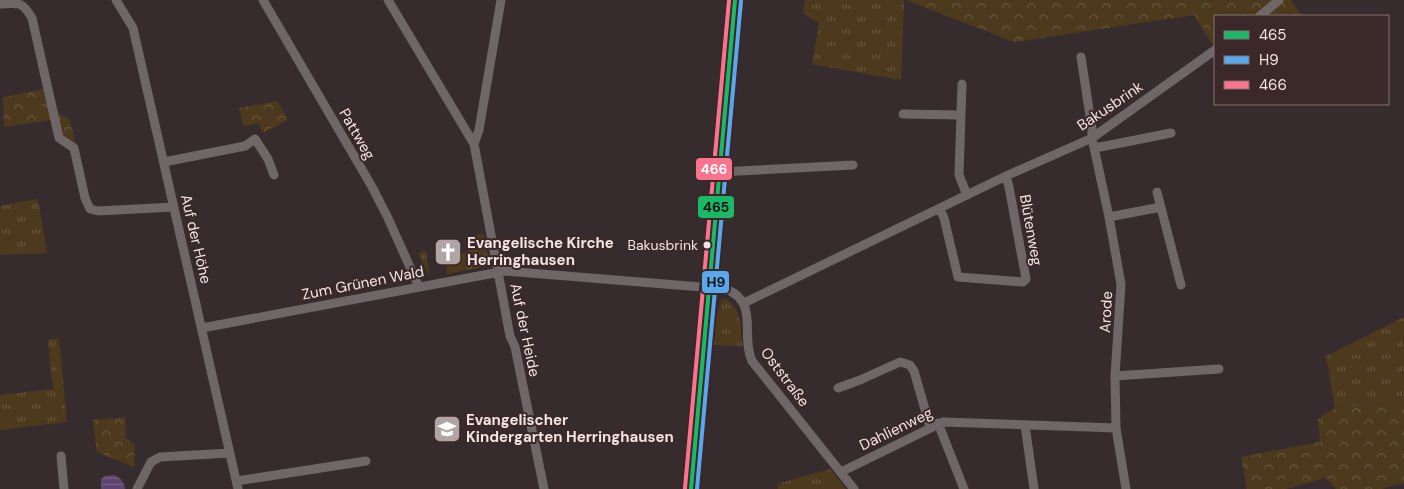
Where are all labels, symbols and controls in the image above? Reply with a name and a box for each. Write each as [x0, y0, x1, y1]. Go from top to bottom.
legend [1214, 15, 1389, 105]
text: 465 [1259, 25, 1286, 45]
text: H9 [1259, 50, 1279, 70]
text: 466 [1259, 75, 1287, 95]
street label: Bakusbrink [1073, 76, 1147, 135]
street label: Pattweg [334, 105, 380, 163]
line badge: 466 [695, 157, 733, 181]
text: 466 [701, 160, 728, 178]
street label: Auf der Höhe [176, 192, 216, 286]
street label: Blütenweg [1015, 193, 1047, 267]
line badge: 465 [697, 195, 735, 219]
text: 465 [703, 198, 729, 216]
place label: Evangelische Kirche Herringhausen [467, 233, 614, 270]
place label: Bakusbrink [627, 236, 698, 254]
church icon: Evangelische Kirche Herringhausen [433, 237, 463, 267]
marker: Bakusbrink [702, 240, 712, 250]
street label: Zum Grünen Wald [300, 261, 426, 305]
line badge: H9 [701, 270, 730, 294]
text: H9 [707, 273, 726, 291]
street label: Auf der Heide [505, 281, 545, 379]
street label: Arode [1095, 290, 1117, 334]
street label: Oststraße [756, 343, 814, 411]
street label: Dahlienweg [856, 403, 936, 455]
place label: Evangelischer Kindergarten Herringhausen [466, 410, 674, 447]
school or university icon: Evangelischer Kindergarten Herringhausen [432, 414, 462, 444]

